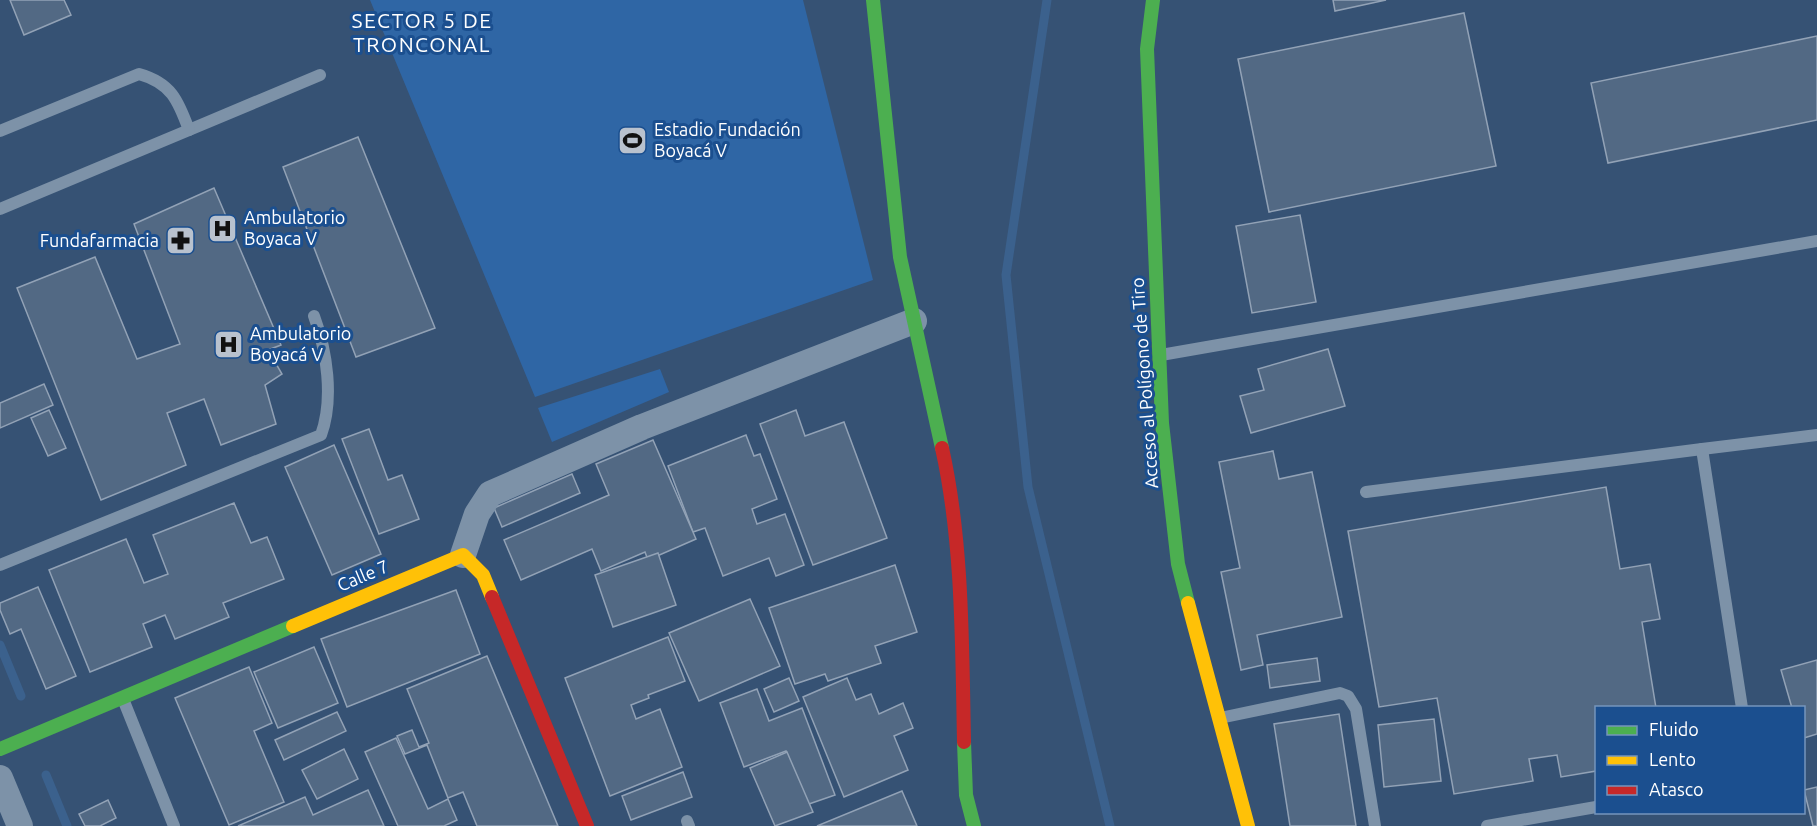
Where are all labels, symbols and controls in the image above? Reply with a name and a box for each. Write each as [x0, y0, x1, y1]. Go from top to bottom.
district label: SECTOR 5 DE TRONCONAL [352, 8, 493, 56]
place label: Estadio Fundación Boyacá V [654, 119, 801, 160]
sports icon: Estadio Fundación Boyacá V [617, 124, 649, 156]
place label: Ambulatorio Boyaca V [244, 207, 345, 248]
hospital icon: Ambulatorio Boyaca V [207, 212, 239, 244]
pharmacy icon: Fundafarmacia [164, 225, 196, 257]
place label: Fundafarmacia [40, 230, 159, 250]
street label: Acceso al Polígono de Tiro [1127, 277, 1161, 489]
place label: Ambulatorio Boyacá V [250, 323, 351, 364]
hospital icon: Ambulatorio Boyacá V [213, 328, 245, 360]
street label: Calle 7 [334, 555, 391, 595]
legend [1595, 706, 1805, 814]
text: Fluido [1649, 719, 1699, 739]
text: Lento [1649, 749, 1696, 769]
text: Atasco [1649, 779, 1704, 799]

